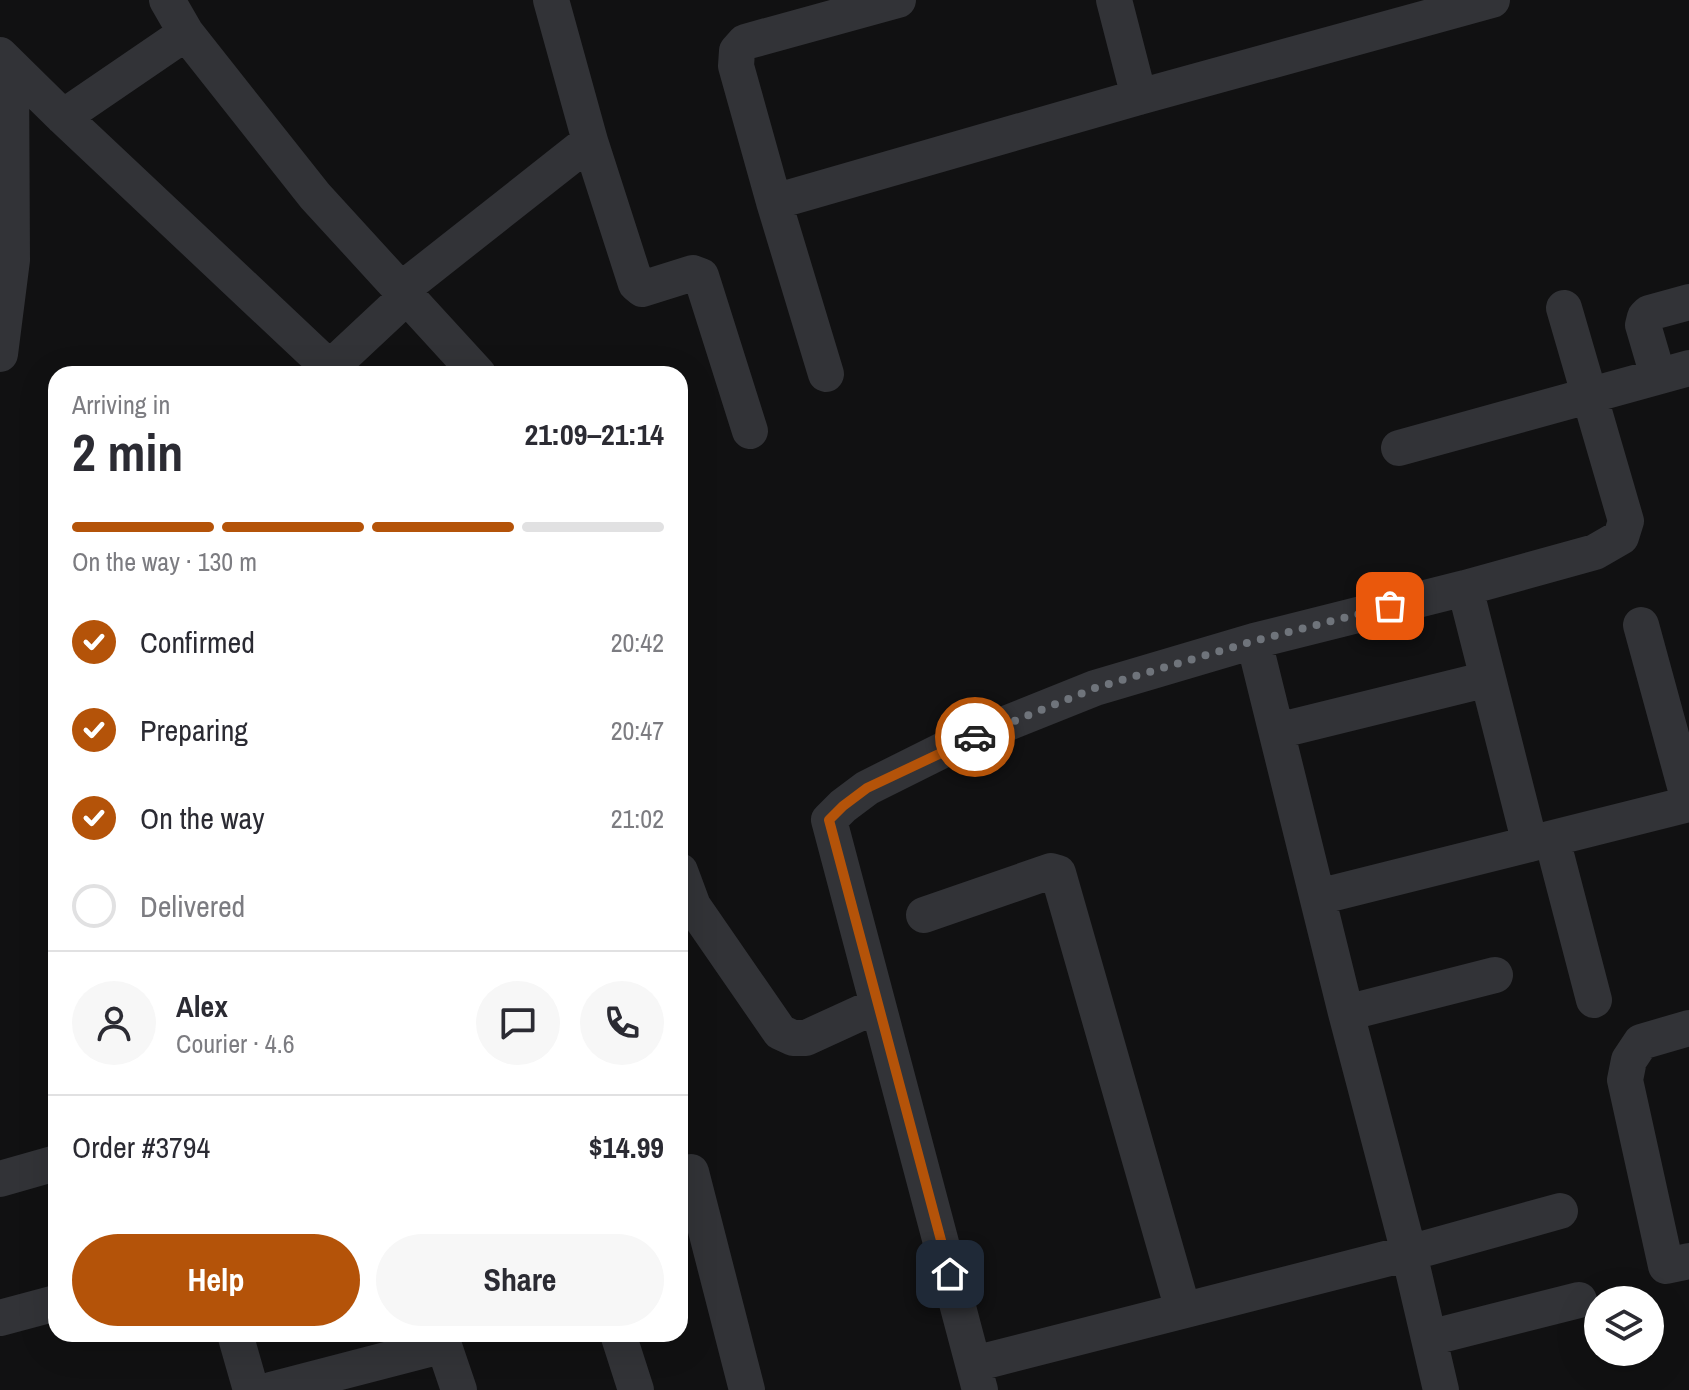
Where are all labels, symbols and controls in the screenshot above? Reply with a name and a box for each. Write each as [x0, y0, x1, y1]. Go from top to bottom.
text: Arriving in [72, 387, 170, 422]
text: 21:09–21:14 [525, 414, 664, 454]
text: 2 min [72, 417, 183, 487]
text: On the way · 130 m [72, 544, 257, 579]
pin [1356, 572, 1424, 640]
icon: bag [1368, 584, 1412, 628]
icon: check [72, 620, 116, 664]
text: Confirmed [140, 622, 255, 662]
text: 20:42 [611, 625, 664, 660]
courier [935, 697, 1015, 777]
icon: check [72, 708, 116, 752]
text: Preparing [140, 710, 248, 750]
text: 20:47 [611, 713, 664, 748]
icon: car [953, 715, 997, 759]
icon: check [72, 796, 116, 840]
text: On the way [140, 798, 264, 838]
text: 21:02 [611, 801, 664, 836]
text: Delivered [140, 886, 245, 926]
button: person [72, 981, 156, 1065]
button: chat [476, 981, 560, 1065]
button: phone [580, 981, 664, 1065]
text: Alex [176, 986, 228, 1026]
text: Courier · 4.6 [176, 1026, 295, 1061]
text: Order #3794 [72, 1127, 210, 1167]
text: $14.99 [589, 1127, 664, 1167]
button: Help [72, 1234, 360, 1326]
button: Share [376, 1234, 664, 1326]
pin [916, 1240, 984, 1308]
icon: home [928, 1252, 972, 1296]
map controls [1584, 1286, 1664, 1366]
button: layers [1584, 1286, 1664, 1366]

